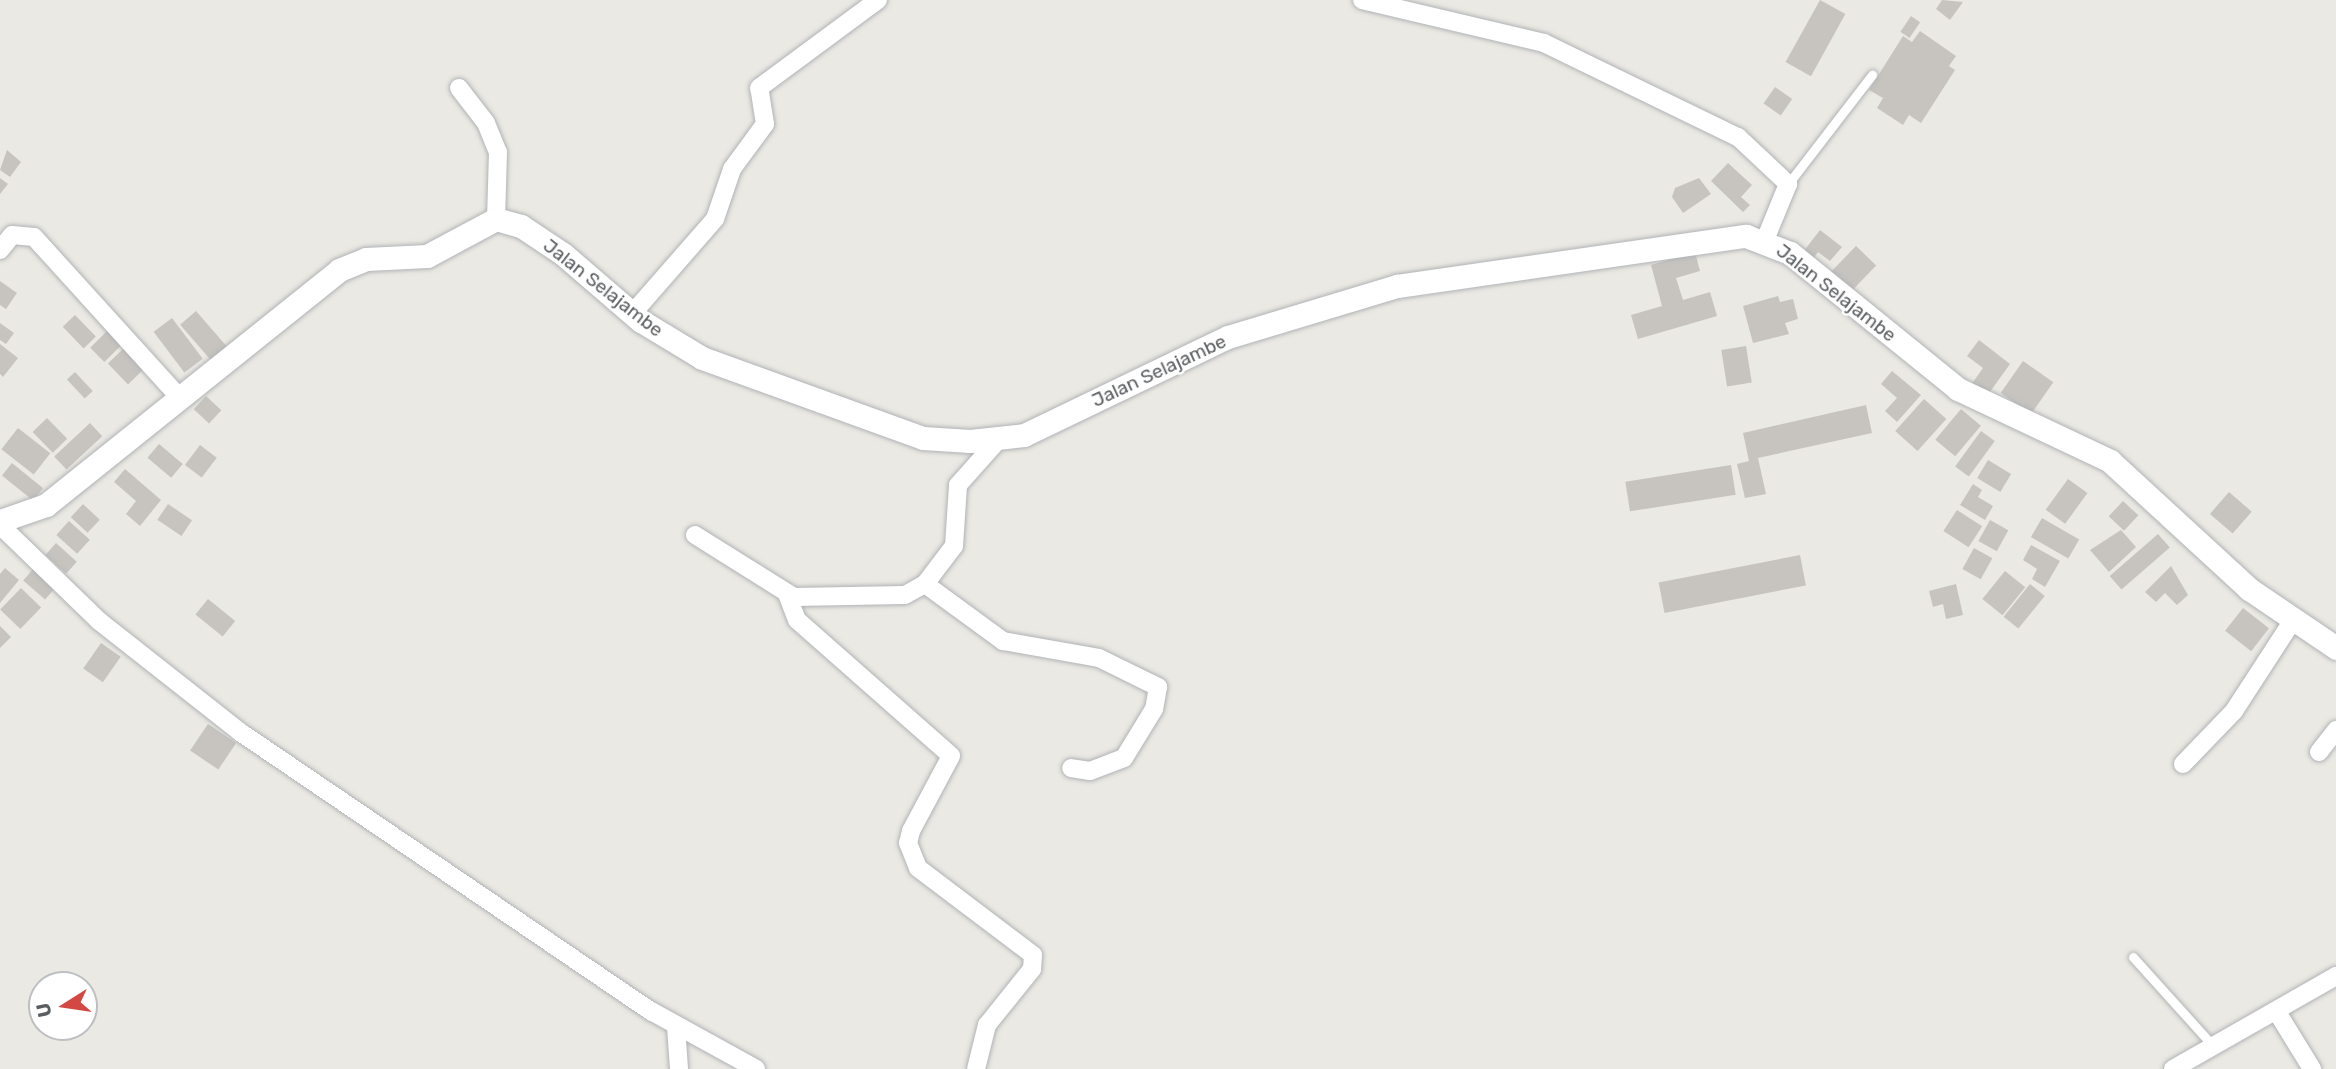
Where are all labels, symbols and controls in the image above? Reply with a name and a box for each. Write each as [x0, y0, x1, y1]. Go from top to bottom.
street label: Jalan Selajambe [539, 234, 667, 342]
street label: Jalan Selajambe [1772, 239, 1900, 347]
street label: Jalan Selajambe [1088, 330, 1230, 412]
north arrow [28, 971, 98, 1041]
text: U [31, 1001, 57, 1019]

